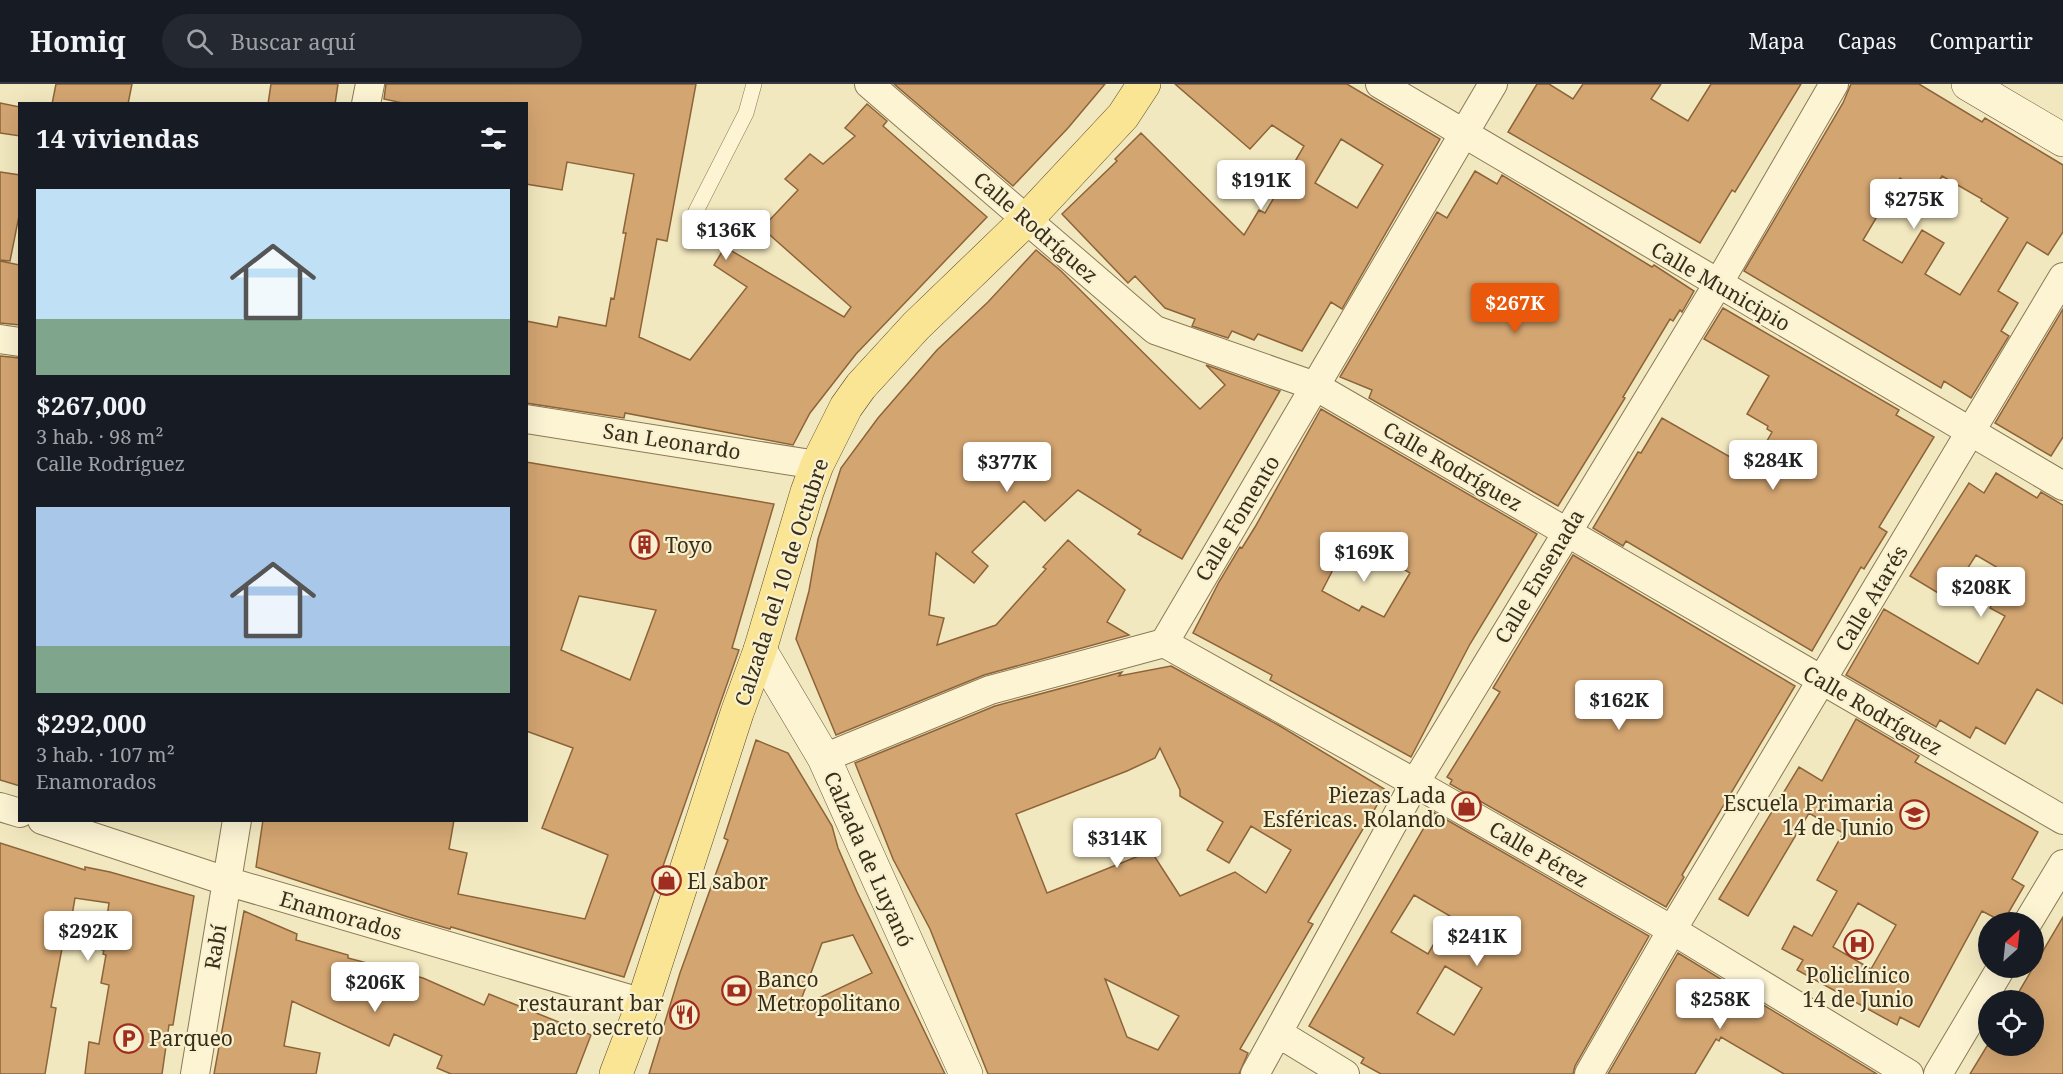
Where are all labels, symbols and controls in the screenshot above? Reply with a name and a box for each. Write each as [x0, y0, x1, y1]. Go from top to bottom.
search box [162, 14, 582, 68]
text: Homiq [30, 22, 126, 60]
icon: search [183, 25, 216, 58]
text: Buscar aquí [231, 26, 355, 56]
text: Mapa [1748, 27, 1805, 55]
text: Capas [1838, 27, 1897, 55]
text: Compartir [1930, 27, 2033, 55]
text: 14 viviendas [36, 120, 199, 156]
icon: filters [477, 122, 510, 155]
pin: $191K [1219, 160, 1303, 211]
street label: Calle Rodríguez [968, 165, 1104, 289]
text: $191K [1231, 166, 1291, 193]
pin: $275K [1872, 179, 1956, 230]
text: $275K [1884, 185, 1944, 212]
pin: $136K [684, 210, 768, 261]
text: $136K [696, 216, 756, 243]
icon: home [219, 228, 327, 336]
street label: Calle Municipio [1646, 235, 1796, 337]
pin: $267K [1473, 283, 1557, 334]
text: $267K [1485, 289, 1545, 316]
text: $267,000 [36, 387, 146, 423]
street label: Calle Rodríguez [1378, 415, 1528, 517]
street label: San Leonardo [601, 416, 743, 466]
text: 3 hab. · 98 m² [36, 423, 163, 450]
pin: $284K [1731, 440, 1815, 491]
pin: $377K [965, 442, 1049, 493]
text: $284K [1743, 446, 1803, 473]
text: $377K [977, 448, 1037, 475]
text: Calle Rodríguez [36, 450, 185, 477]
street label: Calle Fomento [1188, 450, 1286, 586]
street label: Calzada del 10 de Octubre [728, 454, 834, 710]
street label: Calle Ensenada [1488, 504, 1590, 648]
building icon: Toyo [628, 529, 660, 561]
place label: Toyo [665, 531, 713, 559]
pin: $169K [1322, 532, 1406, 583]
text: $169K [1334, 538, 1394, 565]
street label: Calle Atarés [1828, 540, 1914, 656]
icon: home [219, 546, 327, 654]
pin: $208K [1939, 567, 2023, 618]
text: $208K [1951, 573, 2011, 600]
street label: Calle Rodríguez [1798, 659, 1948, 761]
pin: $162K [1577, 680, 1661, 731]
text: $162K [1589, 686, 1649, 713]
text: $292,000 [36, 705, 146, 741]
text: 3 hab. · 107 m² [36, 741, 175, 768]
street label: Calzada de Luyanó [818, 767, 920, 951]
text: Enamorados [36, 768, 156, 795]
place label: Piezas Lada Esféricas. Rolando [1263, 781, 1446, 833]
place label: Escuela Primaria 14 de Junio [1723, 789, 1894, 841]
shop icon: Piezas Lada Esféricas. Rolando [1451, 791, 1483, 823]
school or university icon: Escuela Primaria 14 de Junio [1899, 799, 1931, 831]
street label: Calle Pérez [1484, 814, 1594, 894]
pin: $314K [1075, 818, 1159, 869]
text: $314K [1087, 824, 1147, 851]
shop icon: El sabor [650, 865, 682, 897]
place label: El sabor [687, 867, 768, 895]
street label: Enamorados [276, 884, 406, 946]
pin: $292K [46, 911, 130, 962]
north arrow [1978, 912, 2044, 978]
map controls [1978, 912, 2044, 1056]
pin: $241K [1435, 916, 1519, 967]
text: $292K [58, 917, 118, 944]
street label: Rabí [198, 922, 232, 972]
text: $241K [1447, 922, 1507, 949]
hospital icon: Policlínico 14 de Junio [1842, 928, 1874, 960]
place label: Policlínico 14 de Junio [1802, 961, 1914, 1013]
pin: $206K [333, 962, 417, 1013]
place label: Banco Metropolitano [757, 965, 900, 1017]
text: $206K [345, 968, 405, 995]
bank icon: Banco Metropolitano [720, 975, 752, 1007]
pin: $258K [1678, 979, 1762, 1030]
text: $258K [1690, 985, 1750, 1012]
place label: restaurant bar pacto secreto [519, 989, 664, 1041]
button: locate [1978, 990, 2044, 1056]
restaurant icon: restaurant bar pacto secreto [669, 999, 701, 1031]
parking icon: Parqueo [112, 1022, 144, 1054]
place label: Parqueo [149, 1024, 233, 1052]

